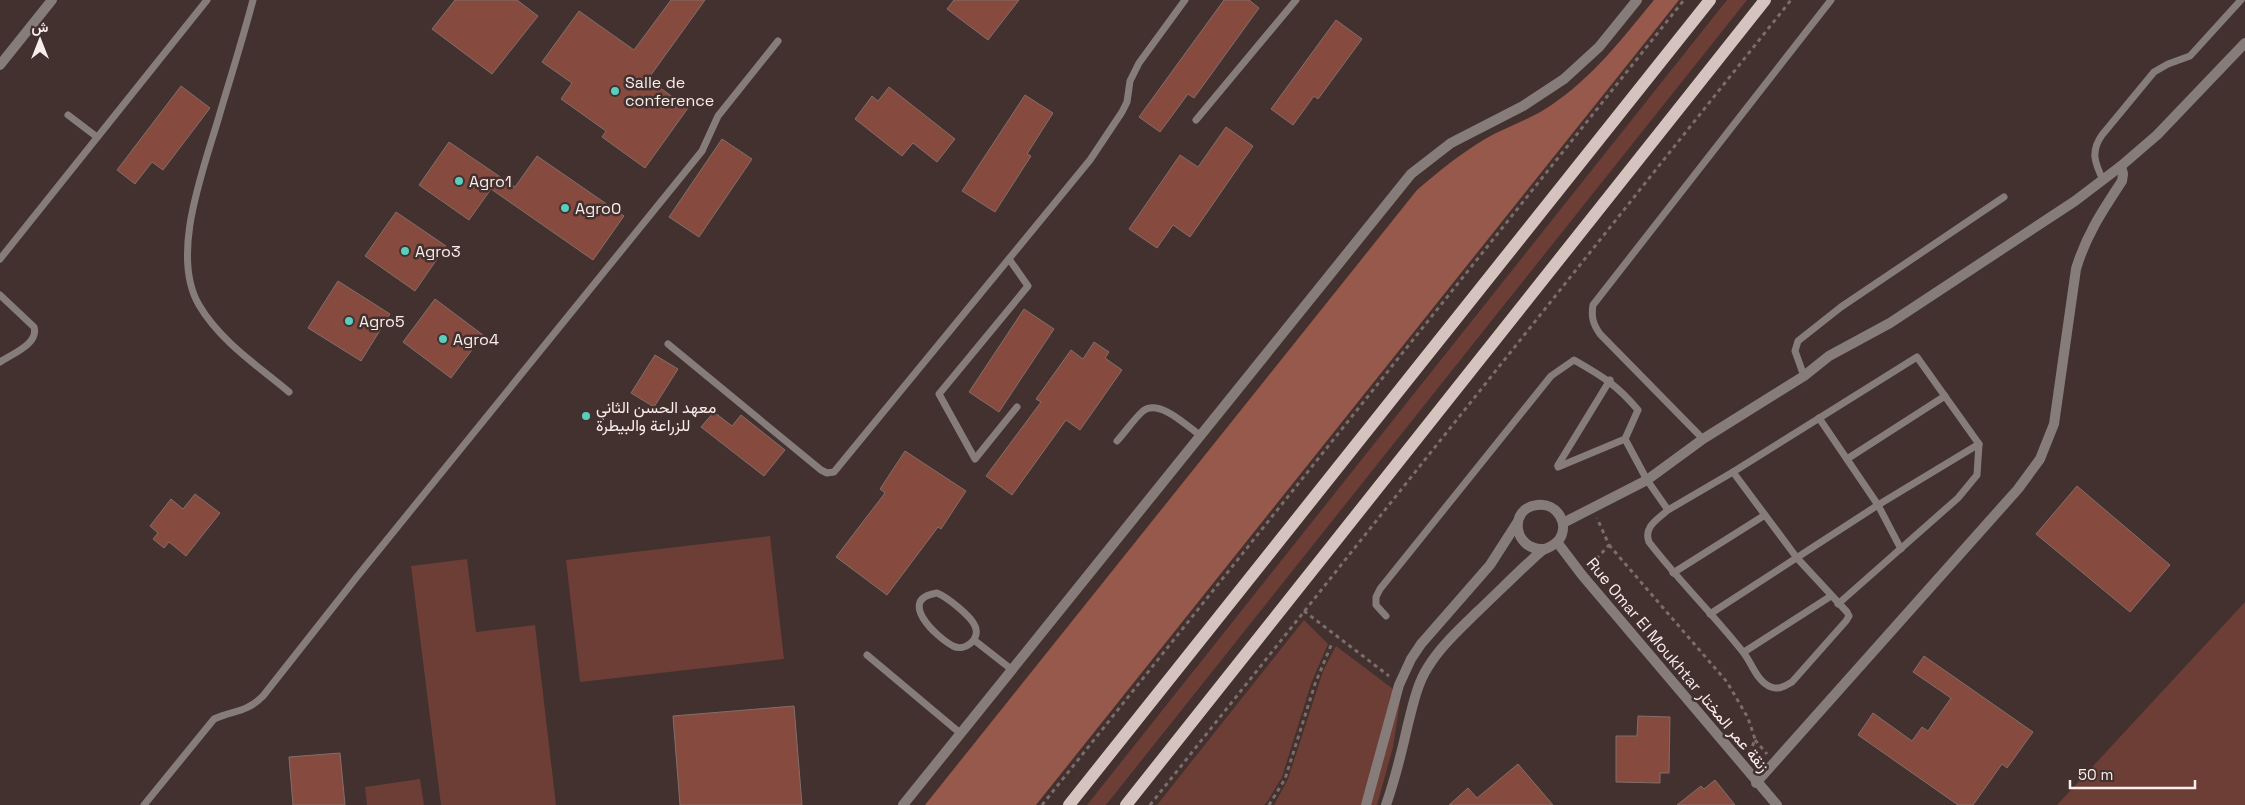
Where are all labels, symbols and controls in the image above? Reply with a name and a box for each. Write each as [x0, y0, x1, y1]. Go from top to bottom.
north arrow [15, 15, 65, 65]
text: ش [32, 18, 49, 36]
place label: Salle de conference [625, 72, 714, 111]
marker: Salle de conference [609, 85, 621, 97]
place label: Agro1 [469, 171, 512, 192]
marker: Agro1 [453, 175, 465, 187]
place label: Agro0 [575, 198, 621, 219]
marker: Agro0 [559, 202, 571, 214]
place label: Agro3 [415, 241, 461, 262]
marker: Agro3 [399, 245, 411, 257]
place label: Agro5 [359, 311, 405, 332]
marker: Agro5 [343, 315, 355, 327]
place label: Agro4 [453, 329, 499, 350]
marker: Agro4 [437, 333, 449, 345]
place label: معهد الحسن الثاني للزراعة والبيطرة [596, 397, 716, 436]
marker: معهد الحسن الثاني للزراعة والبيطرة [580, 410, 592, 422]
street label: Rue Omar El Moukhtar زنقة عمر المختار [1582, 553, 1774, 777]
scale bar [2070, 758, 2195, 790]
text: 50 m [2078, 765, 2113, 784]

